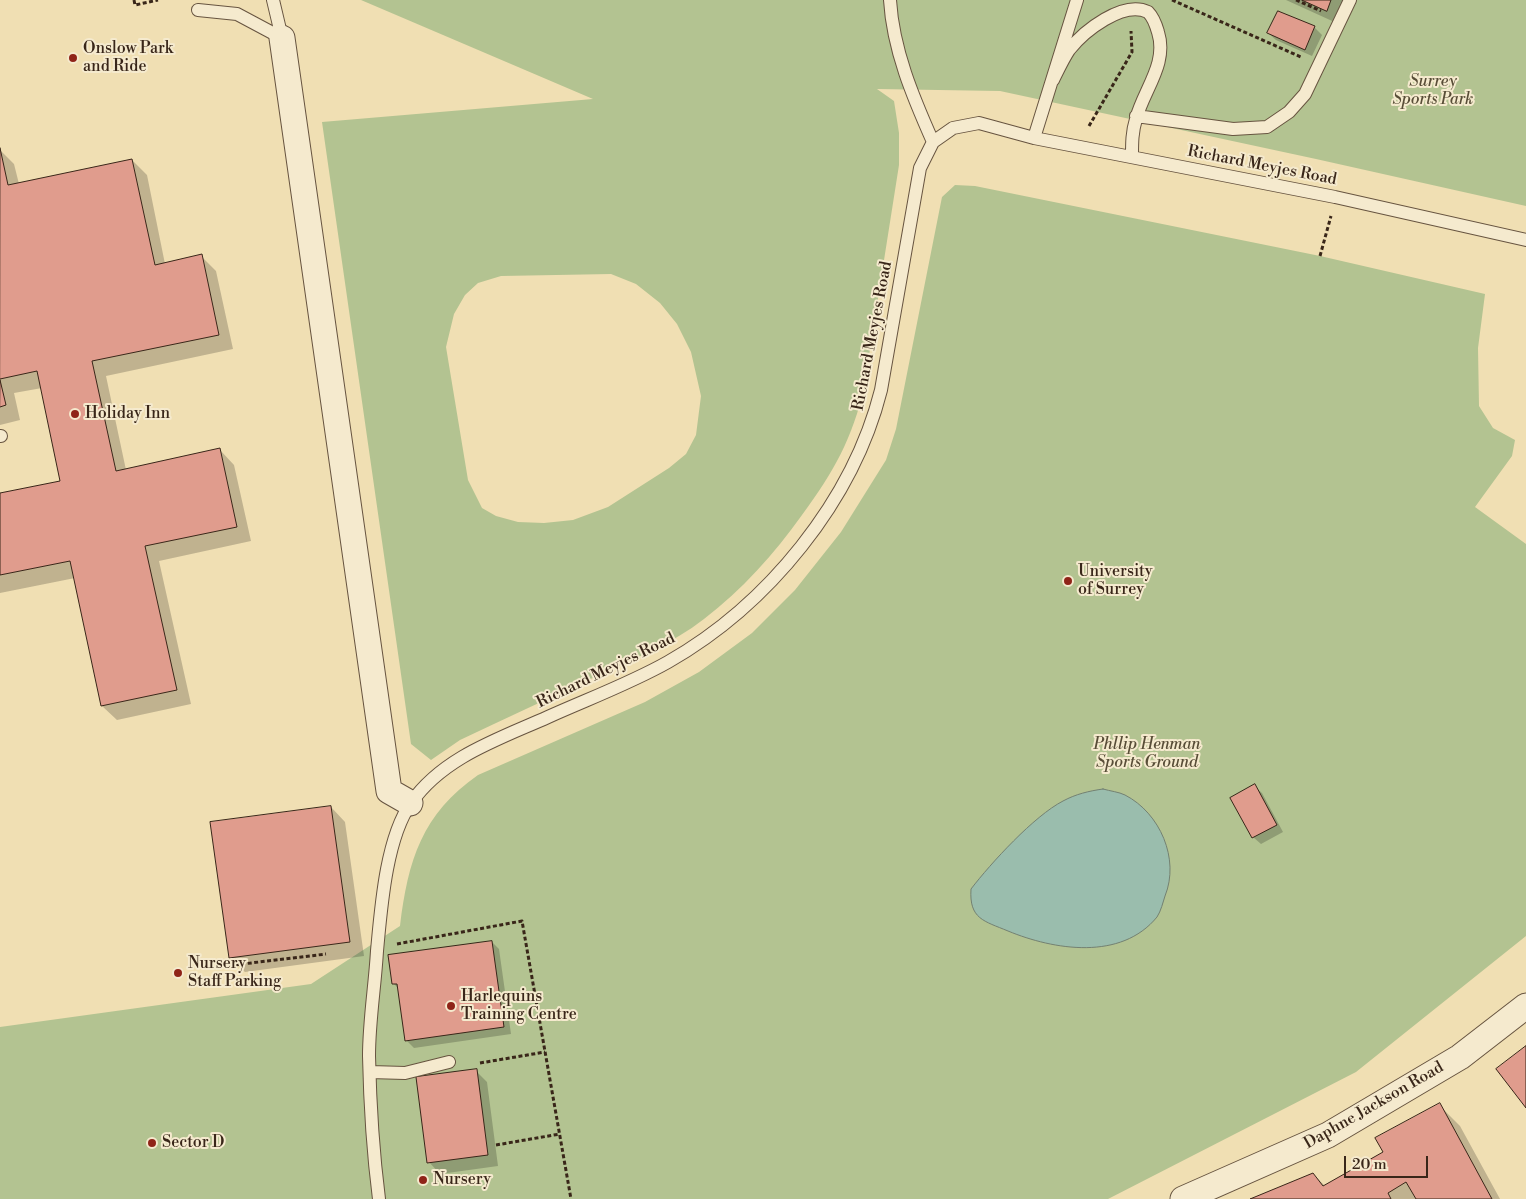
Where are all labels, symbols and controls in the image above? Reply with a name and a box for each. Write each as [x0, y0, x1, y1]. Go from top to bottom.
place label: Onslow Park and Ride [83, 39, 173, 77]
marker: Onslow Park and Ride [67, 52, 79, 64]
park label: Surrey Sports Park [1393, 72, 1473, 110]
street label: Richard Meyjes Road [1186, 142, 1338, 190]
street label: Richard Meyjes Road [849, 260, 897, 412]
place label: Holiday Inn [85, 404, 170, 424]
marker: Holiday Inn [69, 408, 81, 420]
place label: University of Surrey [1078, 562, 1152, 600]
marker: University of Surrey [1062, 575, 1074, 587]
street label: Richard Meyjes Road [534, 629, 678, 713]
park label: Phllip Henman Sports Ground [1094, 735, 1200, 773]
place label: Nursery Staff Parking [188, 954, 281, 992]
marker: Nursery Staff Parking [172, 967, 184, 979]
place label: Harlequins Training Centre [461, 987, 577, 1025]
marker: Harlequins Training Centre [445, 1000, 457, 1012]
street label: Daphne Jackson Road [1301, 1058, 1447, 1154]
place label: Sector D [162, 1133, 224, 1153]
marker: Sector D [146, 1137, 158, 1149]
scale bar [1346, 1146, 1430, 1178]
text: 20 m [1352, 1155, 1387, 1174]
place label: Nursery [433, 1170, 491, 1190]
marker: Nursery [417, 1174, 429, 1186]

